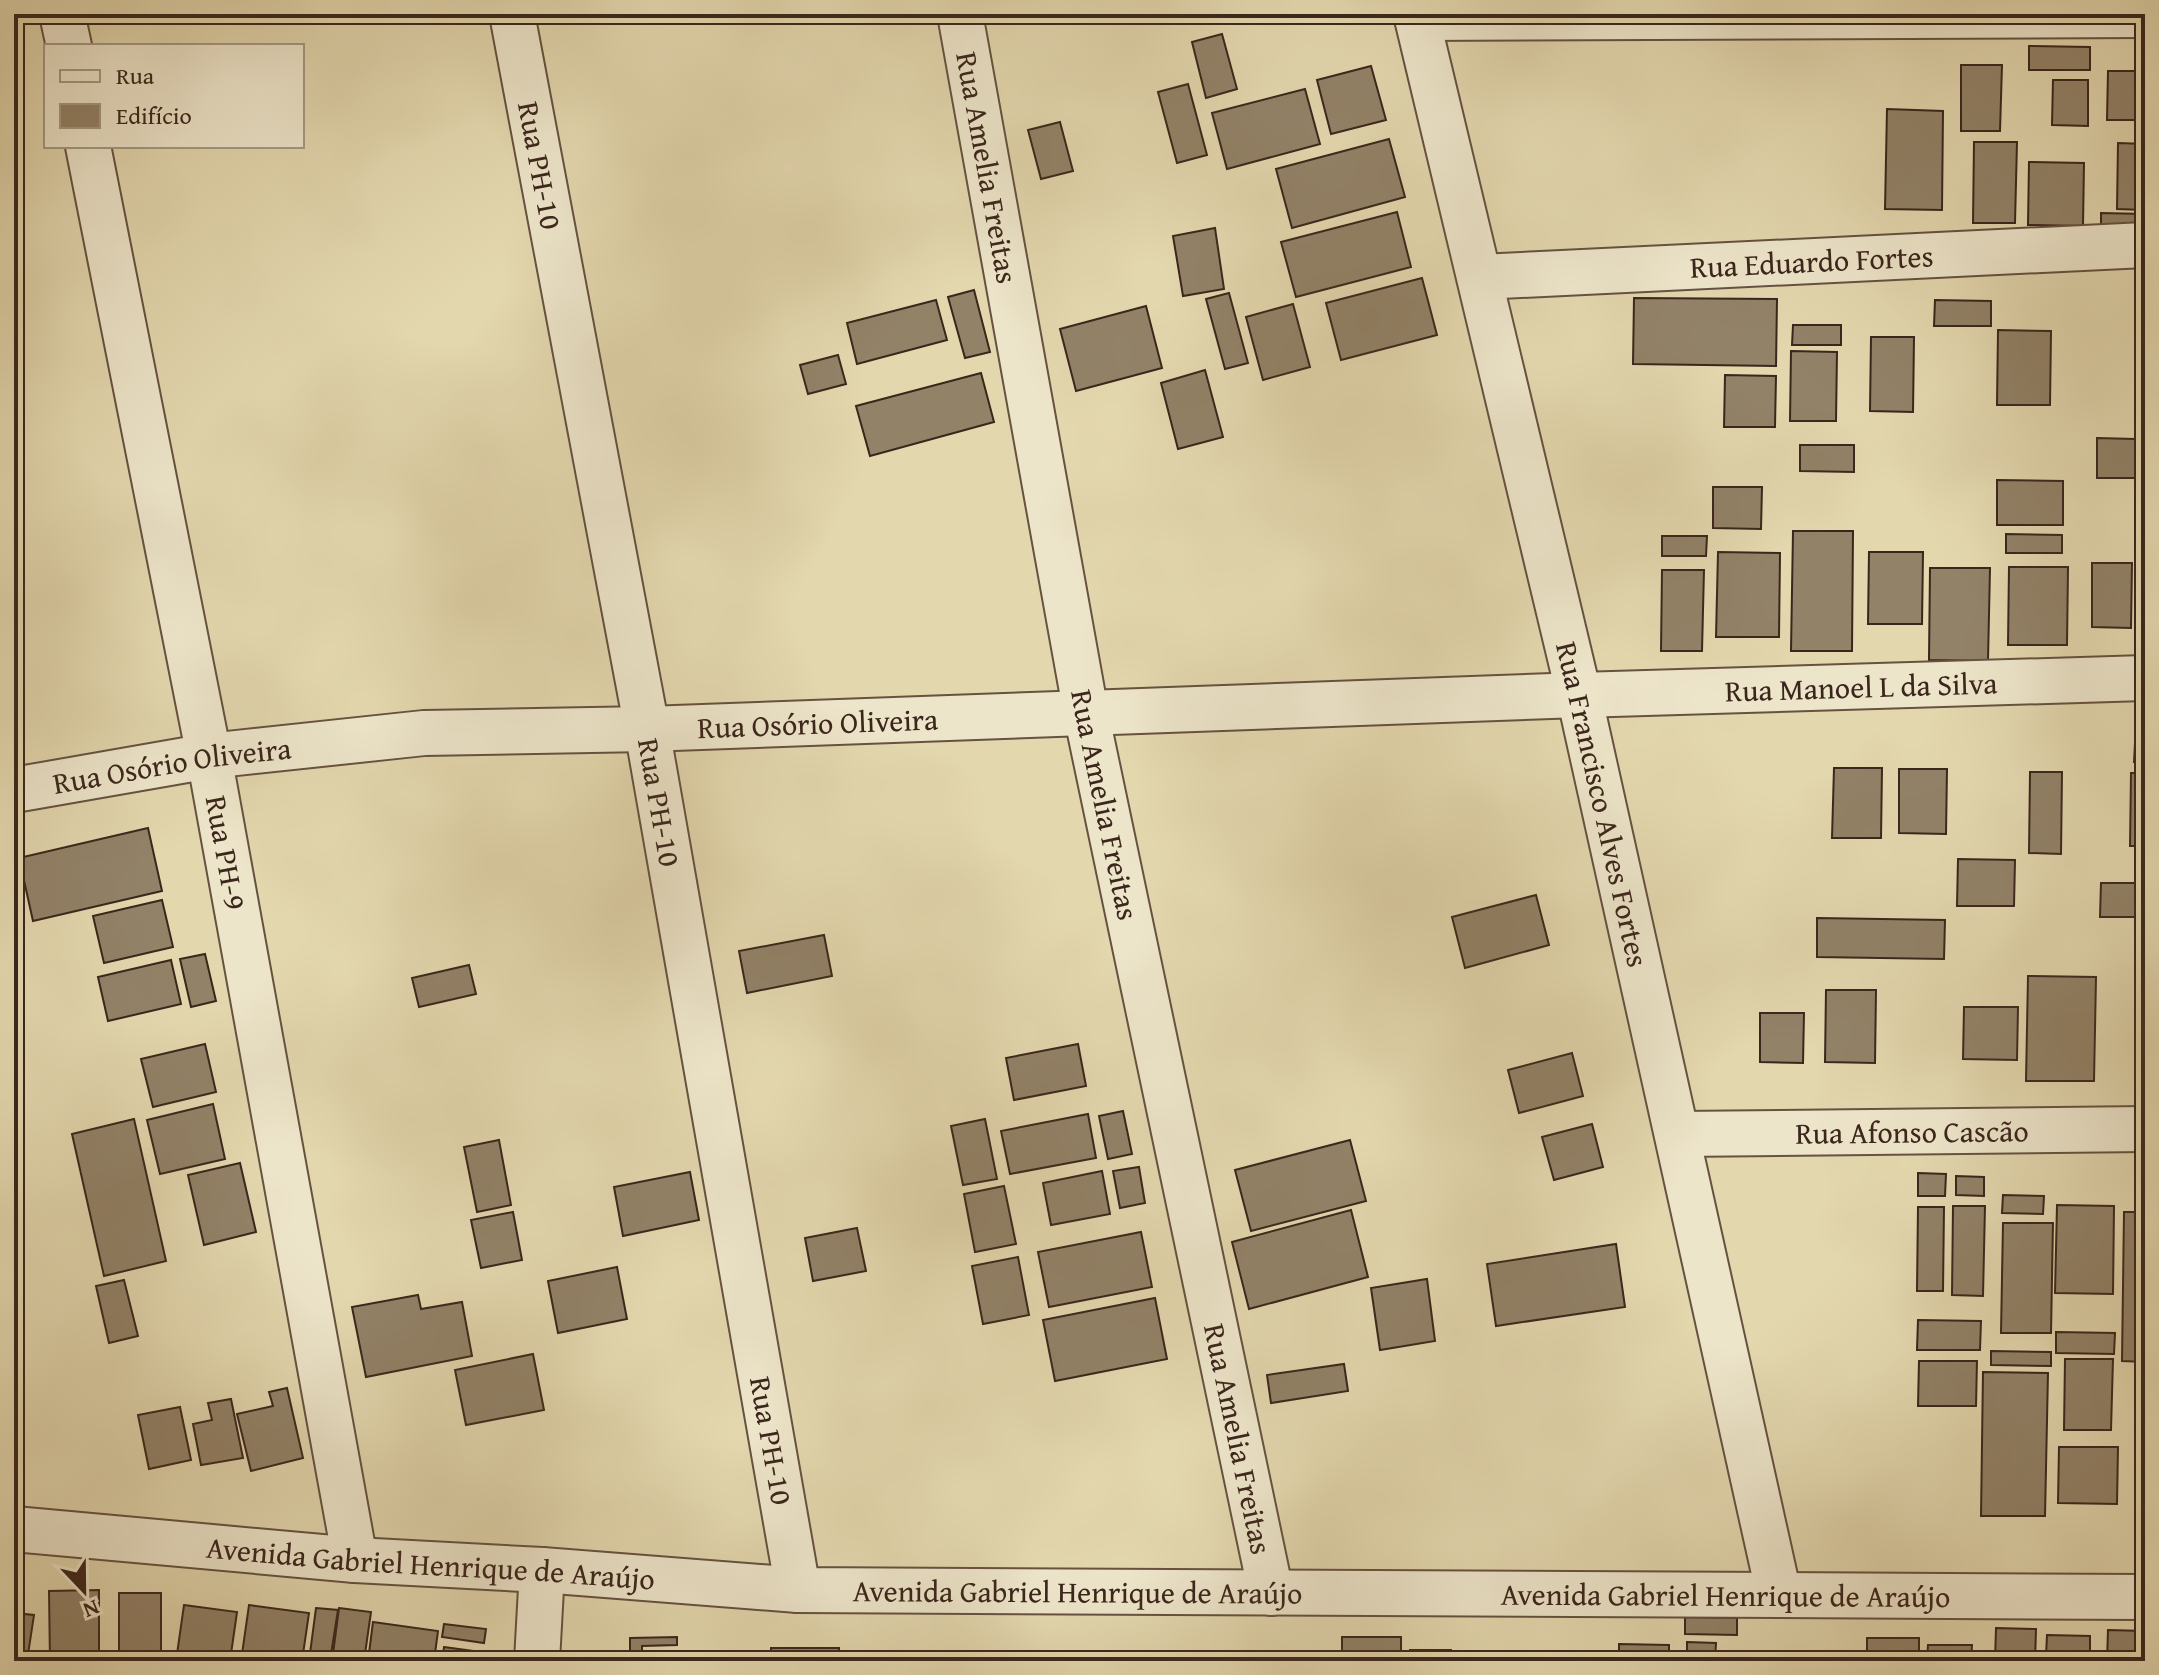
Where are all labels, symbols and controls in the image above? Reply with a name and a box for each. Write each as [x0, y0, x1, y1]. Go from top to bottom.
legend [44, 44, 304, 148]
street label: Rua Amelia Freitas [945, 48, 1030, 287]
text: Rua [116, 58, 155, 93]
text: Edifício [116, 98, 192, 133]
street label: Rua PH-10 [507, 98, 574, 233]
street label: Rua Eduardo Fortes [1689, 233, 1934, 289]
street label: Rua Francisco Alves Fortes [1545, 637, 1661, 971]
street label: Rua Manoel L da Silva [1724, 660, 1998, 713]
street label: Rua Amelia Freitas [1060, 686, 1151, 924]
street label: Rua Osório Oliveira [697, 696, 939, 749]
street label: Rua Osório Oliveira [49, 725, 293, 805]
street label: Rua PH-10 [627, 735, 693, 870]
street label: Rua PH-9 [195, 792, 258, 913]
street label: Rua Afonso Cascão [1795, 1108, 2029, 1155]
street label: Rua Amelia Freitas [1193, 1320, 1284, 1558]
street label: Rua PH-10 [739, 1373, 805, 1508]
street label: Avenida Gabriel Henrique de Araújo [204, 1525, 657, 1601]
north arrow [44, 1551, 124, 1631]
street label: Avenida Gabriel Henrique de Araújo [853, 1568, 1302, 1615]
street label: Avenida Gabriel Henrique de Araújo [1501, 1572, 1950, 1618]
text: N [78, 1592, 104, 1627]

